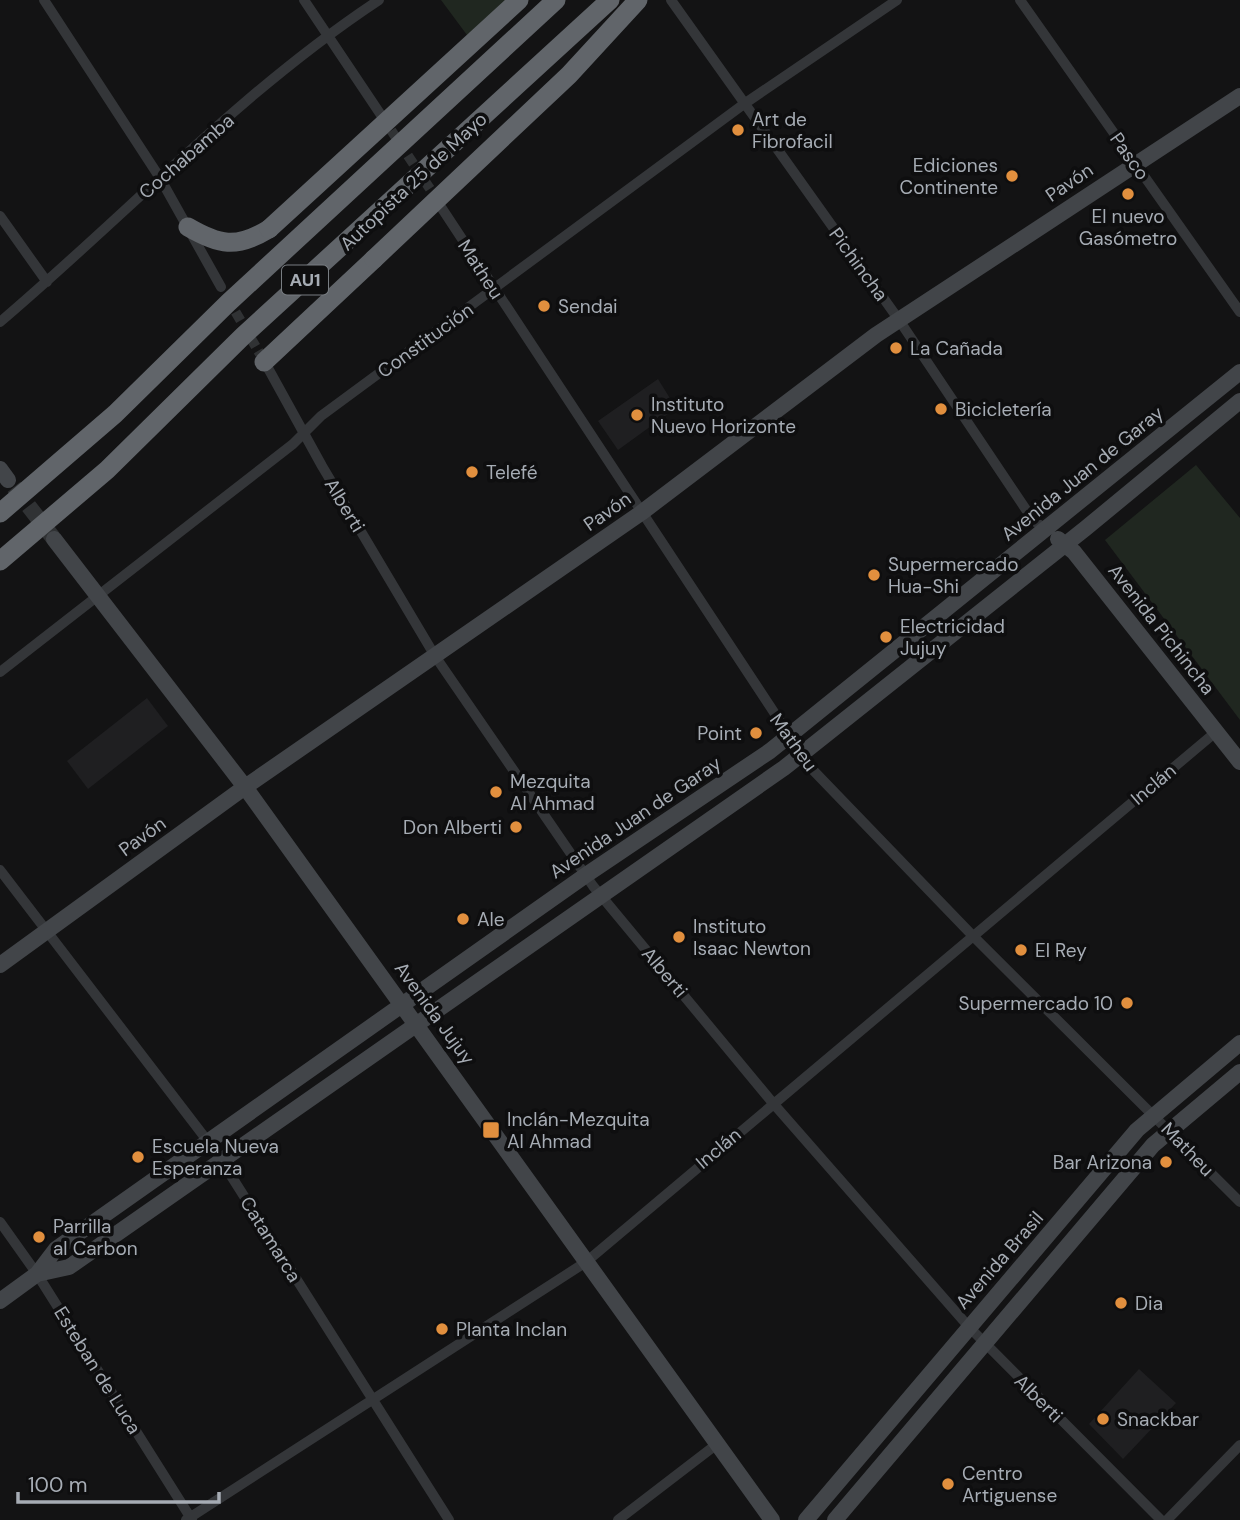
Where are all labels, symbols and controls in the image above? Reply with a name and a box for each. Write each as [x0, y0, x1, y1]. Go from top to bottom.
street label: Autopista 25 de Mayo [334, 107, 492, 256]
place label: Art de Fibrofacil [752, 107, 833, 154]
street label: Cochabamba [133, 108, 239, 205]
marker: Art de Fibrofacil [730, 122, 746, 138]
street label: Pasco [1104, 128, 1155, 185]
place label: Ediciones Continente [900, 153, 998, 200]
street label: Pavón [1041, 157, 1098, 207]
marker: Ediciones Continente [1004, 168, 1020, 184]
marker: El nuevo Gasómetro [1120, 186, 1136, 202]
place label: El nuevo Gasómetro [1079, 204, 1177, 251]
street label: Pichincha [824, 223, 894, 306]
street label: Matheu [452, 235, 509, 304]
road number: AU1 [282, 266, 328, 294]
place label: Sendai [558, 294, 618, 319]
street label: Constitución [372, 297, 478, 384]
marker: Sendai [536, 298, 552, 314]
place label: La Cañada [910, 336, 1003, 361]
marker: La Cañada [888, 340, 904, 356]
place label: Instituto Nuevo Horizonte [651, 392, 796, 439]
place label: Bicicletería [955, 397, 1052, 422]
street label: Avenida Juan de Garay [996, 400, 1169, 547]
marker: Bicicletería [933, 401, 949, 417]
marker: Instituto Nuevo Horizonte [629, 407, 645, 423]
place label: Telefé [486, 460, 538, 485]
marker: Telefé [464, 464, 480, 480]
street label: Alberti [319, 474, 370, 537]
street label: Pavón [579, 486, 636, 537]
place label: Supermercado Hua-Shi [888, 552, 1018, 599]
street label: Avenida Pichincha [1103, 559, 1221, 700]
marker: Supermercado Hua-Shi [866, 567, 882, 583]
place label: Electricidad Jujuy [900, 614, 1005, 661]
marker: Electricidad Jujuy [878, 629, 894, 645]
street label: Matheu [764, 708, 823, 776]
place label: Point [697, 721, 742, 746]
marker: Point [748, 725, 764, 741]
street label: Avenida Juan de Garay [545, 750, 726, 884]
street label: Inclán [1125, 758, 1181, 811]
place label: Mezquita Al Ahmad [510, 769, 595, 816]
marker: Mezquita Al Ahmad [488, 784, 504, 800]
street label: Pavón [114, 811, 171, 862]
place label: Don Alberti [403, 815, 502, 840]
marker: Don Alberti [508, 819, 524, 835]
place label: Ale [477, 907, 505, 932]
marker: Ale [455, 911, 471, 927]
place label: Instituto Isaac Newton [693, 914, 811, 961]
marker: Instituto Isaac Newton [671, 929, 687, 945]
place label: El Rey [1035, 938, 1087, 963]
street label: Alberti [636, 942, 693, 1003]
marker: El Rey [1013, 942, 1029, 958]
street label: Avenida Jujuy [389, 957, 481, 1070]
place label: Supermercado 10 [959, 991, 1113, 1016]
marker: Supermercado 10 [1119, 995, 1135, 1011]
place label: Inclán-Mezquita Al Ahmad [507, 1107, 650, 1154]
street label: Matheu [1156, 1117, 1220, 1182]
marker: Inclán-Mezquita Al Ahmad [481, 1120, 501, 1140]
street label: Inclán [690, 1122, 746, 1175]
place label: Escuela Nueva Esperanza [152, 1134, 279, 1181]
marker: Escuela Nueva Esperanza [130, 1149, 146, 1165]
place label: Bar Arizona [1053, 1150, 1152, 1175]
marker: Bar Arizona [1158, 1154, 1174, 1170]
street label: Catamarca [234, 1192, 307, 1287]
street label: Avenida Brasil [950, 1206, 1049, 1315]
place label: Parrilla al Carbon [53, 1214, 138, 1261]
marker: Parrilla al Carbon [31, 1229, 47, 1245]
place label: Dia [1135, 1291, 1163, 1316]
marker: Dia [1113, 1295, 1129, 1311]
street label: Esteban de Luca [48, 1302, 147, 1439]
place label: Planta Inclan [456, 1317, 567, 1342]
marker: Planta Inclan [434, 1321, 450, 1337]
street label: Alberti [1009, 1369, 1068, 1428]
place label: Snackbar [1117, 1407, 1199, 1432]
marker: Snackbar [1095, 1411, 1111, 1427]
scale bar [18, 1460, 219, 1504]
place label: Centro Artiguense [962, 1461, 1057, 1508]
text: 100 m [28, 1471, 88, 1499]
marker: Centro Artiguense [940, 1476, 956, 1492]

